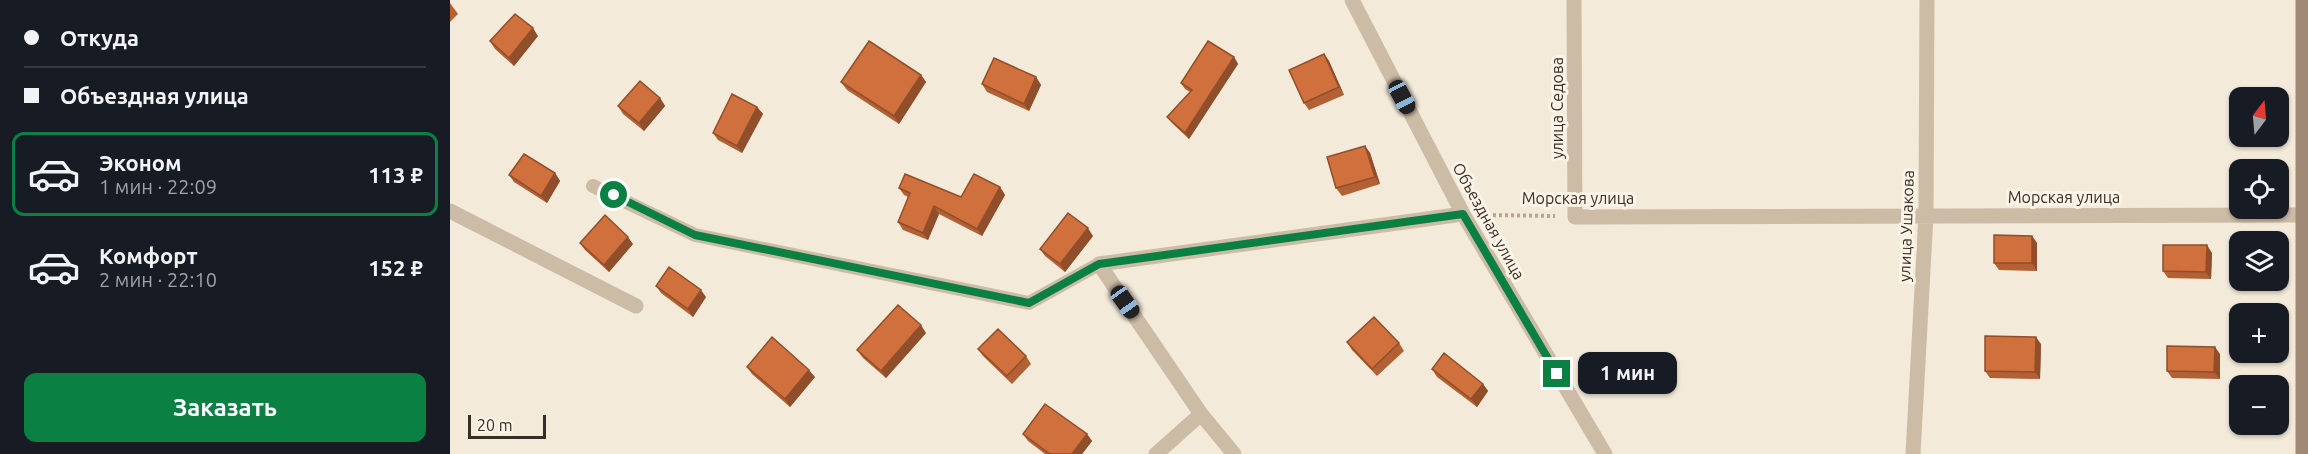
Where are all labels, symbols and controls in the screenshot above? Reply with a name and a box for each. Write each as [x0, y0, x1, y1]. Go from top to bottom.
text: Откуда [60, 25, 139, 50]
street label: улица Седова [1548, 57, 1566, 159]
car [1386, 77, 1418, 117]
text: Объездная улица [60, 83, 249, 108]
north arrow [2229, 87, 2289, 147]
map controls [2229, 87, 2289, 435]
icon: car [27, 147, 81, 201]
text: Эконом [99, 150, 181, 175]
street label: Объездная улица [1449, 159, 1529, 283]
button: locate [2229, 159, 2289, 219]
text: 113 ₽ [368, 162, 423, 187]
street label: улица Ушакова [1895, 170, 1917, 282]
text: 1 мин · 22:09 [99, 175, 217, 198]
route start [600, 181, 627, 208]
street label: Морская улица [2008, 188, 2120, 206]
street label: Морская улица [1522, 189, 1634, 207]
button: layers [2229, 231, 2289, 291]
icon: car [27, 240, 81, 294]
text: Комфорт [99, 243, 198, 268]
text: 152 ₽ [368, 255, 423, 280]
text: 2 мин · 22:10 [99, 268, 217, 291]
car [1107, 282, 1143, 322]
button: + [2229, 303, 2289, 363]
callout: 1 мин [1578, 353, 1677, 395]
route end [1543, 360, 1570, 387]
text: 1 мин [1600, 361, 1655, 384]
button: Заказать [24, 373, 426, 442]
button: − [2229, 375, 2289, 435]
scale bar [468, 412, 546, 440]
text: 20 m [477, 416, 513, 434]

